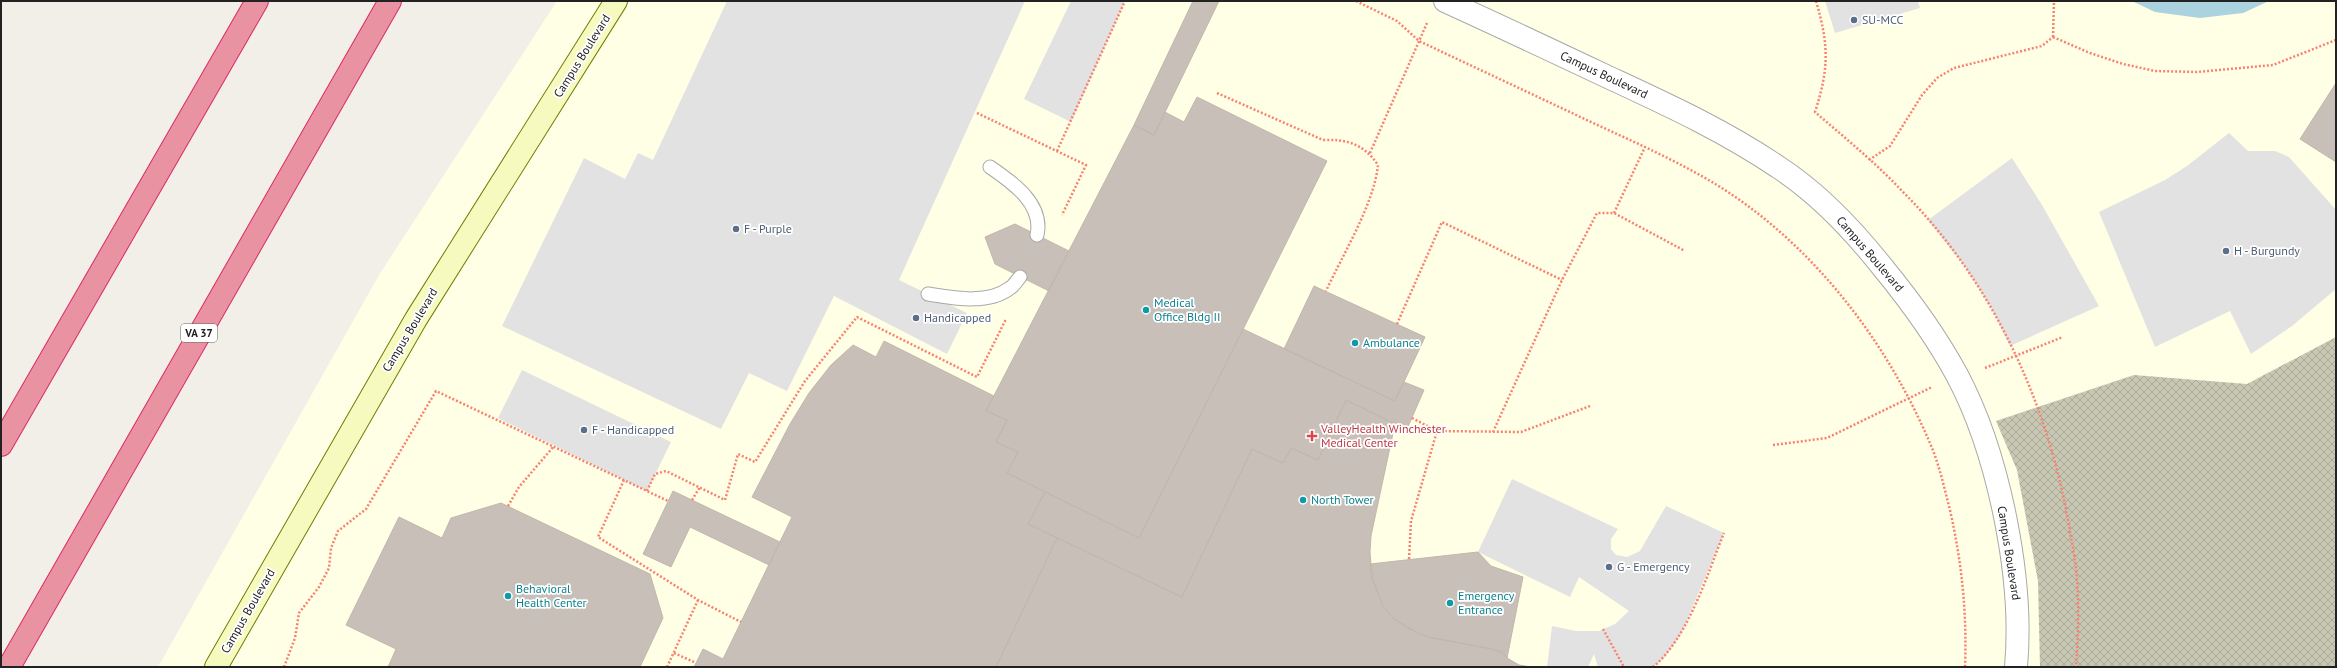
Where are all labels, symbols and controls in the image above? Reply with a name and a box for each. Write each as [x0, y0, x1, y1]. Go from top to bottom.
street label: Campus Boulevard [550, 11, 613, 100]
place label: SU-MCC [1862, 12, 1904, 27]
marker: SU-MCC [1849, 15, 1859, 25]
street label: Campus Boulevard [1558, 48, 1650, 101]
street label: Campus Boulevard [1834, 213, 1907, 294]
place label: F - Purple [744, 221, 792, 236]
marker: F - Purple [731, 224, 741, 234]
place label: H - Burgundy [2234, 243, 2300, 258]
marker: H - Burgundy [2221, 246, 2231, 256]
street label: Campus Boulevard [379, 285, 440, 374]
place label: Medical Office Bldg II [1154, 295, 1221, 324]
marker: Medical Office Bldg II [1141, 305, 1151, 315]
place label: Handicapped [924, 310, 991, 325]
marker: Handicapped [911, 313, 921, 323]
road number: VA 37 [181, 324, 217, 342]
place label: Ambulance [1363, 335, 1420, 350]
marker: Ambulance [1350, 338, 1360, 348]
place label: ValleyHealth Winchester Medical Center [1320, 421, 1446, 450]
place label: F - Handicapped [592, 422, 674, 437]
marker: F - Handicapped [579, 425, 589, 435]
marker: ValleyHealth Winchester Medical Center [1306, 430, 1318, 442]
place label: North Tower [1311, 492, 1374, 507]
marker: North Tower [1298, 495, 1308, 505]
street label: Campus Boulevard [1995, 505, 2024, 601]
place label: G - Emergency [1617, 559, 1690, 574]
marker: G - Emergency [1604, 562, 1614, 572]
street label: Campus Boulevard [217, 566, 278, 656]
place label: Behavioral Health Center [516, 581, 587, 610]
place label: Emergency Entrance [1458, 588, 1515, 617]
marker: Behavioral Health Center [503, 591, 513, 601]
marker: Emergency Entrance [1445, 598, 1455, 608]

